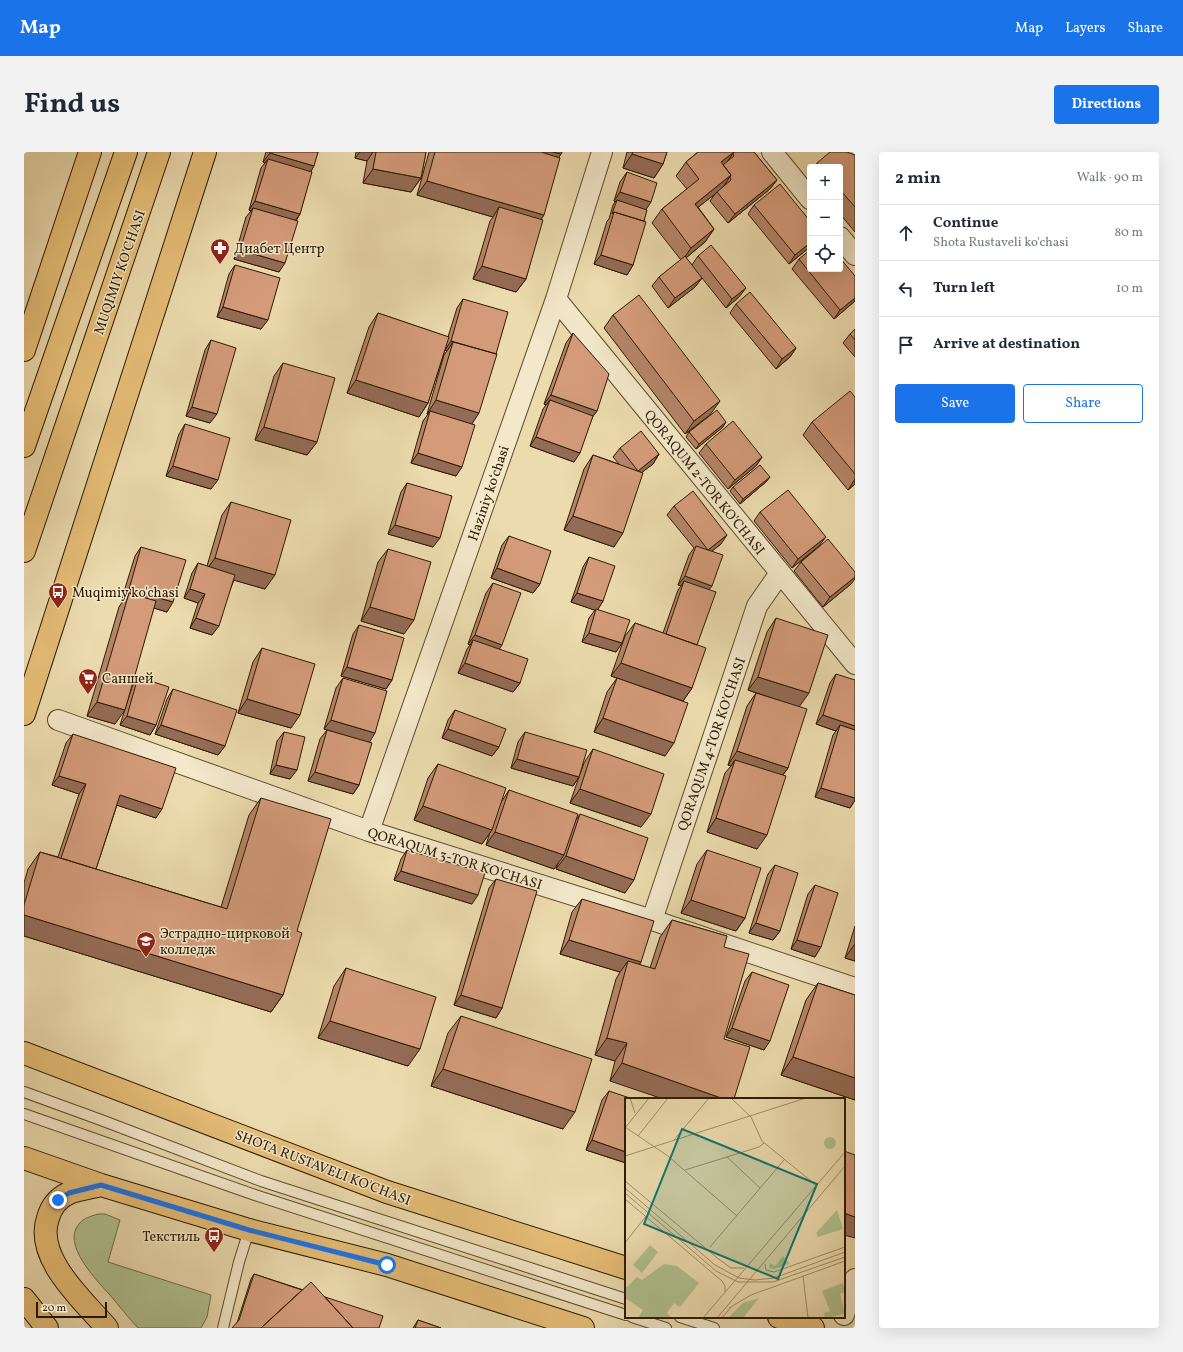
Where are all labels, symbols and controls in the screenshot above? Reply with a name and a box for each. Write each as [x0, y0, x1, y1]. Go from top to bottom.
text: Map [20, 15, 61, 41]
text: Map [1015, 19, 1043, 38]
text: Layers [1065, 19, 1105, 38]
text: Share [1127, 19, 1163, 38]
text: Find us [24, 85, 120, 124]
button: Directions [1054, 85, 1159, 124]
map controls [807, 164, 843, 272]
button: + [807, 164, 843, 200]
text: 2 min [895, 167, 941, 190]
text: Walk · 90 m [1077, 169, 1143, 187]
button: − [807, 200, 843, 236]
street label: MUQIMIY KO'CHASI [90, 207, 151, 337]
text: Continue [933, 213, 998, 234]
icon: ahead [895, 222, 917, 244]
text: 80 m [1114, 224, 1143, 242]
text: Shota Rustaveli ko'chasi [933, 234, 1069, 252]
button: locate [807, 236, 843, 272]
pharmacy icon: Диабет Центр [209, 237, 231, 265]
place label: Диабет Центр [234, 240, 325, 259]
icon: left [895, 278, 917, 300]
text: Turn left [933, 278, 995, 299]
text: 10 m [1116, 280, 1143, 298]
icon: arrive [895, 334, 917, 356]
text: Arrive at destination [933, 334, 1080, 355]
button: Save [895, 384, 1015, 423]
button: Share [1023, 384, 1143, 423]
street label: QORAQUM 2-TOR KO'CHASI [639, 406, 769, 560]
street label: Haziniy koʻchasi [464, 443, 515, 544]
bus stop icon: Muqimiy ko'chasi [47, 581, 69, 609]
place label: Muqimiy ko'chasi [72, 584, 179, 603]
street label: QORAQUM 4-TOR KO'CHASI [674, 655, 751, 834]
supermarket icon: Саншей [77, 667, 99, 695]
place label: Саншей [102, 670, 154, 689]
street label: QORAQUM 3-TOR KO'CHASI [365, 824, 544, 895]
place label: Эстрадно-цирковой колледж [160, 925, 290, 960]
school or university icon: Эстрадно-цирковой колледж [135, 930, 157, 958]
inset map [625, 1098, 845, 1318]
street label: SHOTA RUSTAVELI KO'CHASI [232, 1126, 413, 1211]
route end [49, 1191, 67, 1209]
bus stop icon: Текстиль [203, 1225, 225, 1253]
place label: Текстиль [142, 1228, 200, 1247]
route start [378, 1256, 396, 1274]
scale bar [36, 1300, 107, 1319]
text: 20 m [42, 1301, 66, 1316]

